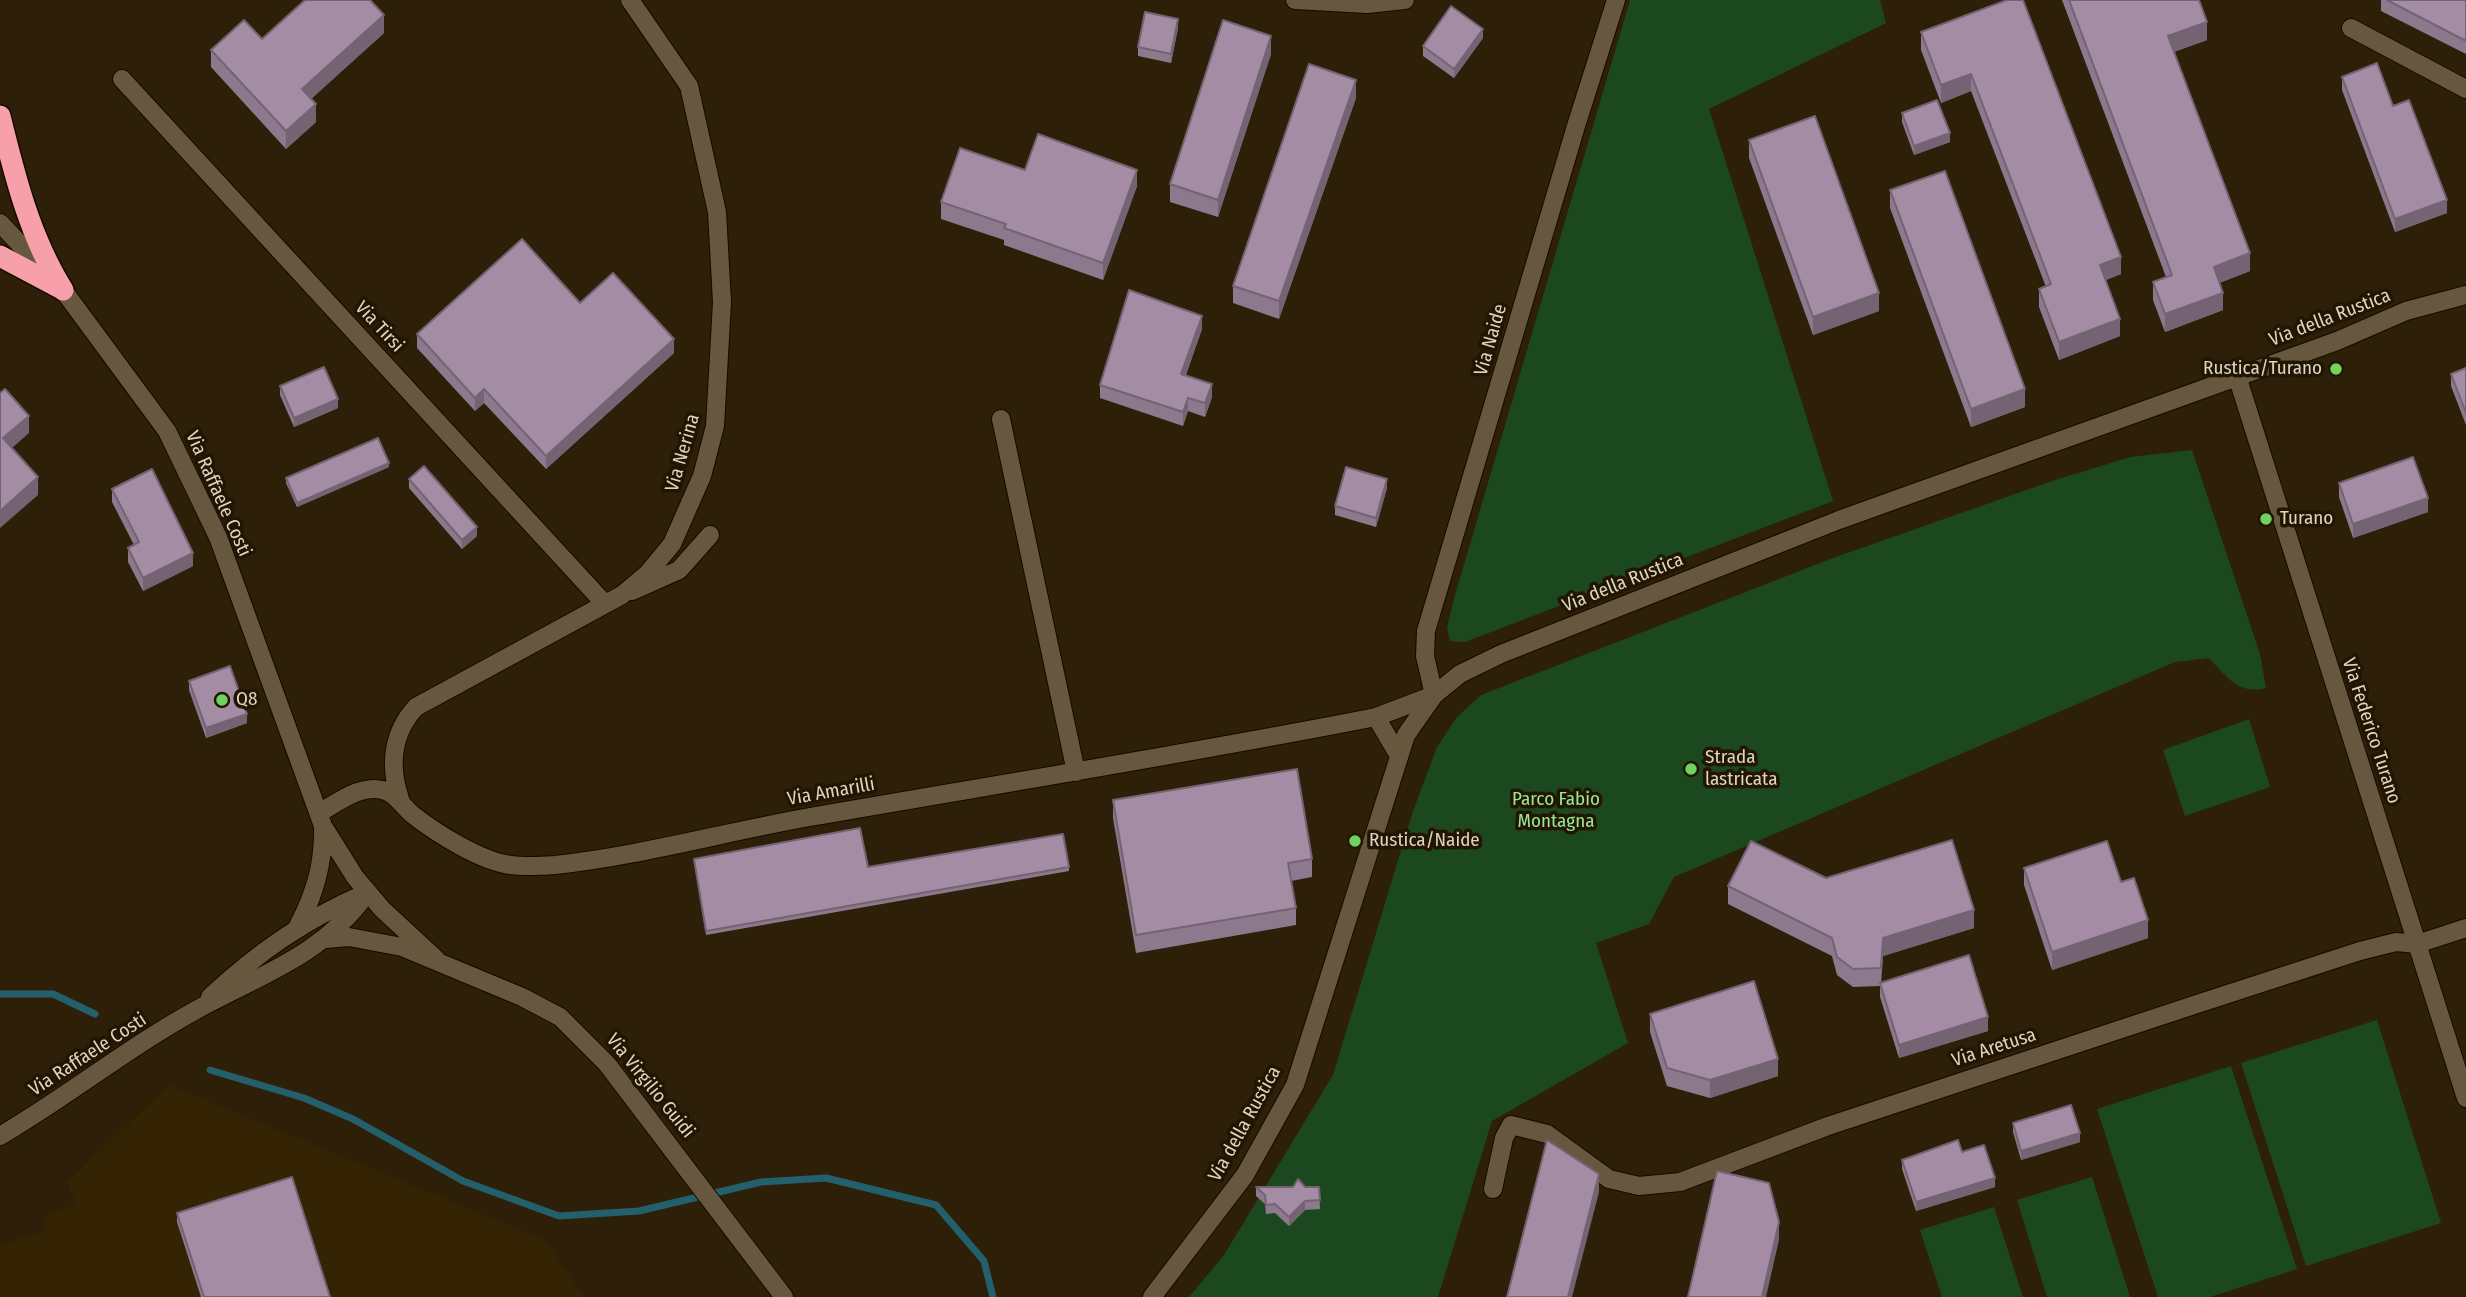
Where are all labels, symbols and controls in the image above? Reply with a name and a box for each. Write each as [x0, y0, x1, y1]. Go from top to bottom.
street label: Via della Rustica [2266, 284, 2394, 352]
street label: Via Tirsi [350, 297, 408, 357]
street label: Via Naide [1470, 302, 1512, 378]
place label: Rustica/Turano [2203, 358, 2322, 380]
marker: Rustica/Turano [2328, 361, 2344, 377]
street label: Via Nerina [661, 411, 705, 495]
street label: Via Raffaele Costi [180, 428, 256, 560]
place label: Turano [2280, 508, 2333, 530]
marker: Turano [2258, 511, 2274, 527]
street label: Via della Rustica [1559, 548, 1687, 618]
street label: Via Federico Turano [2337, 655, 2405, 807]
place label: Q8 [236, 689, 257, 711]
marker: Q8 [214, 692, 230, 708]
place label: Strada lastricata [1705, 747, 1777, 791]
marker: Strada lastricata [1683, 761, 1699, 777]
street label: Via Amarilli [785, 773, 877, 811]
park label: Parco Fabio Montagna [1512, 789, 1600, 833]
place label: Rustica/Naide [1369, 830, 1480, 852]
marker: Rustica/Naide [1347, 833, 1363, 849]
street label: Via Raffaele Costi [25, 1009, 151, 1101]
street label: Via Aretusa [1949, 1024, 2039, 1072]
street label: Via Virgilio Guidi [601, 1029, 699, 1143]
street label: Via della Rustica [1204, 1062, 1286, 1186]

